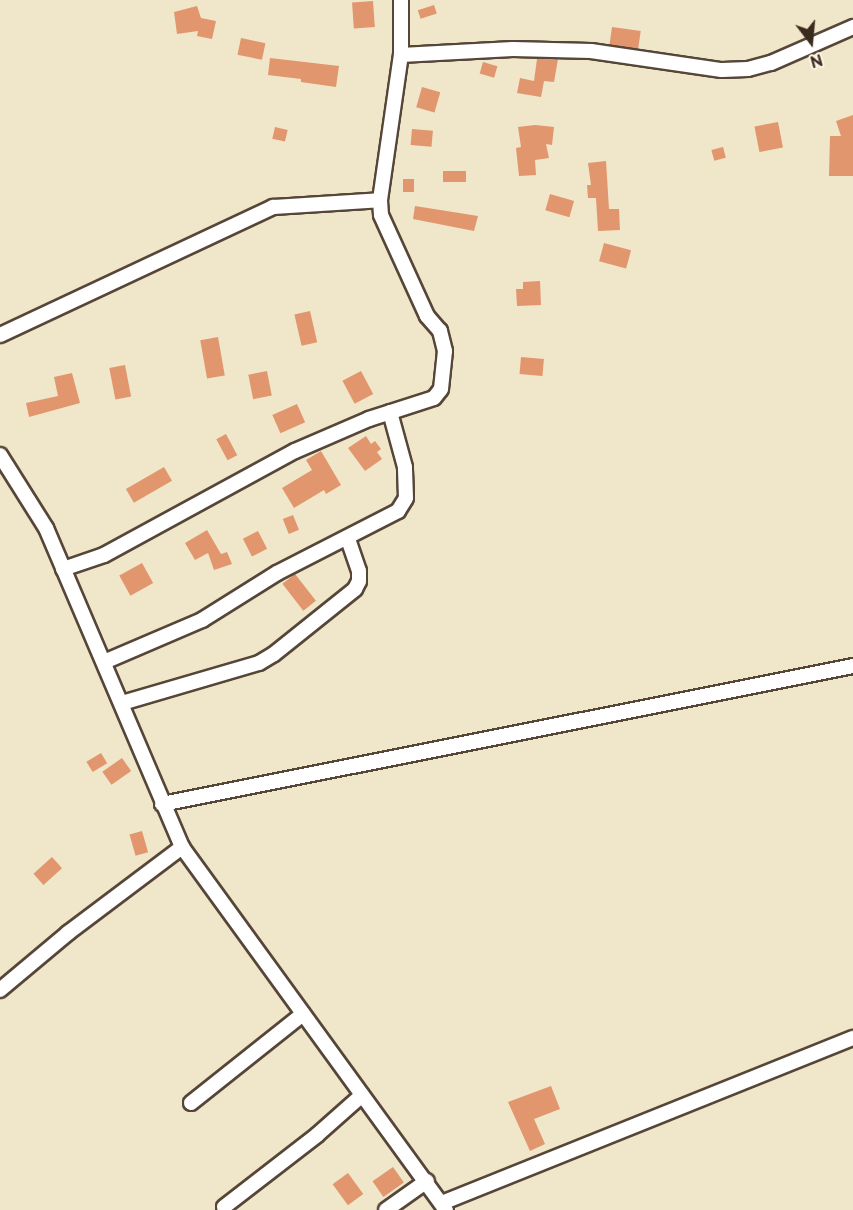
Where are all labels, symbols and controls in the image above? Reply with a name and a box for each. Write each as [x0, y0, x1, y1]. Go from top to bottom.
north arrow [781, 12, 841, 72]
text: N [808, 49, 825, 71]

